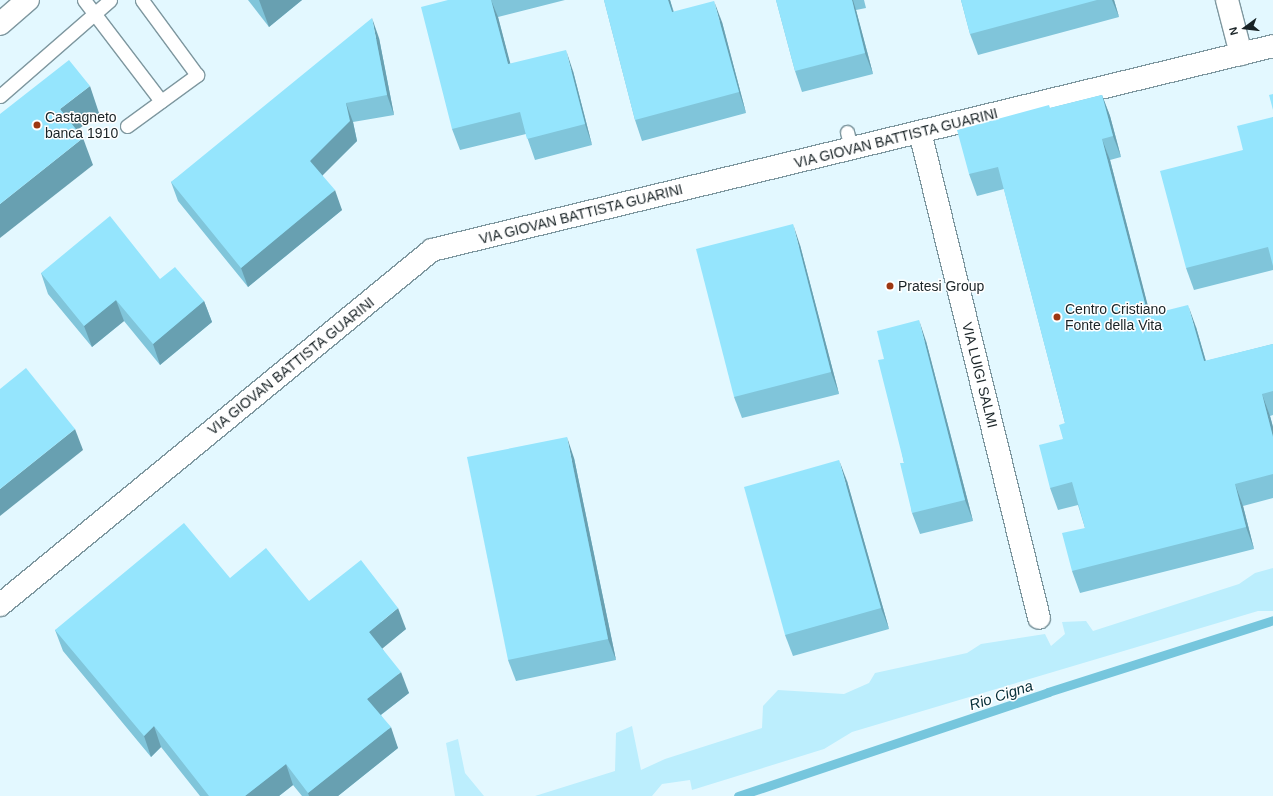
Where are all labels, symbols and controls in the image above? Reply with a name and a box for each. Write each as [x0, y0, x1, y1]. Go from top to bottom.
north arrow [1225, 8, 1265, 48]
text: N [1227, 26, 1240, 37]
street label: VIA GIOVAN BATTISTA GUARINI [792, 104, 1000, 172]
place label: Castagneto banca 1910 [45, 109, 118, 142]
marker: Castagneto banca 1910 [32, 120, 42, 130]
street label: VIA GIOVAN BATTISTA GUARINI [477, 180, 685, 248]
place label: Pratesi Group [898, 278, 984, 294]
marker: Pratesi Group [885, 281, 895, 291]
street label: VIA GIOVAN BATTISTA GUARINI [204, 293, 378, 439]
place label: Centro Cristiano Fonte della Vita [1065, 301, 1166, 334]
marker: Centro Cristiano Fonte della Vita [1052, 312, 1062, 322]
street label: VIA LUIGI SALMI [959, 320, 1001, 430]
water label: Rio Cigna [967, 676, 1035, 714]

